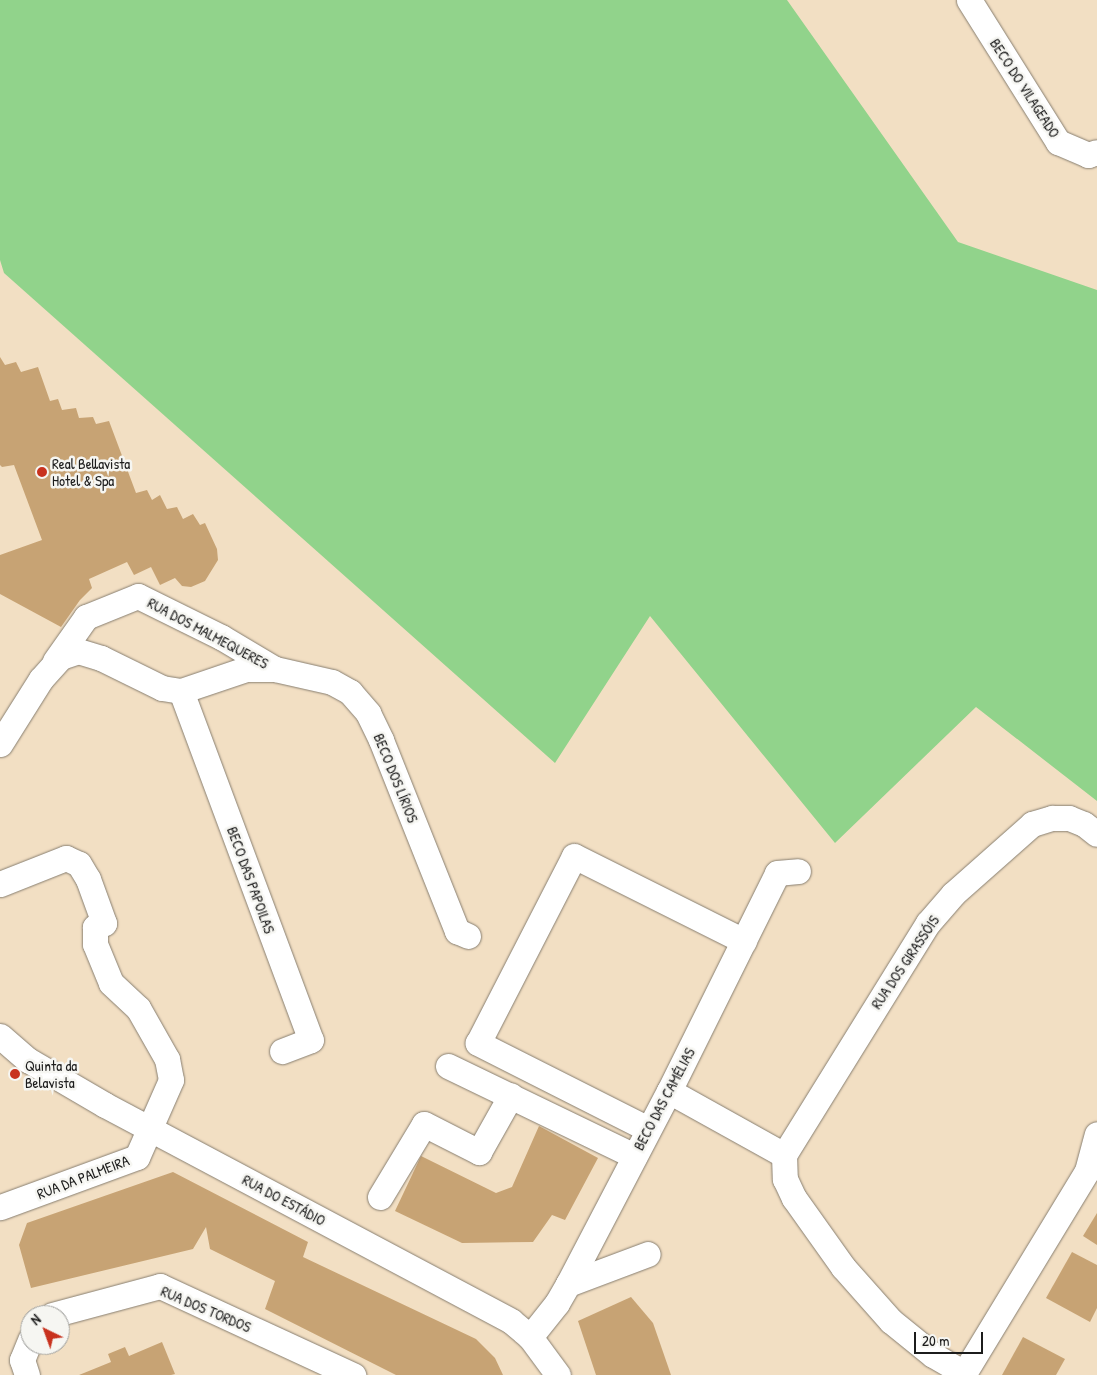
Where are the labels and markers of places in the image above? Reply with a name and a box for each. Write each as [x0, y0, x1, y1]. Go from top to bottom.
place label: Real Bellavista Hotel & Spa [52, 454, 130, 489]
marker: Real Bellavista Hotel & Spa [36, 466, 48, 478]
place label: Quinta da Belavista [25, 1056, 77, 1091]
marker: Quinta da Belavista [9, 1068, 21, 1080]

